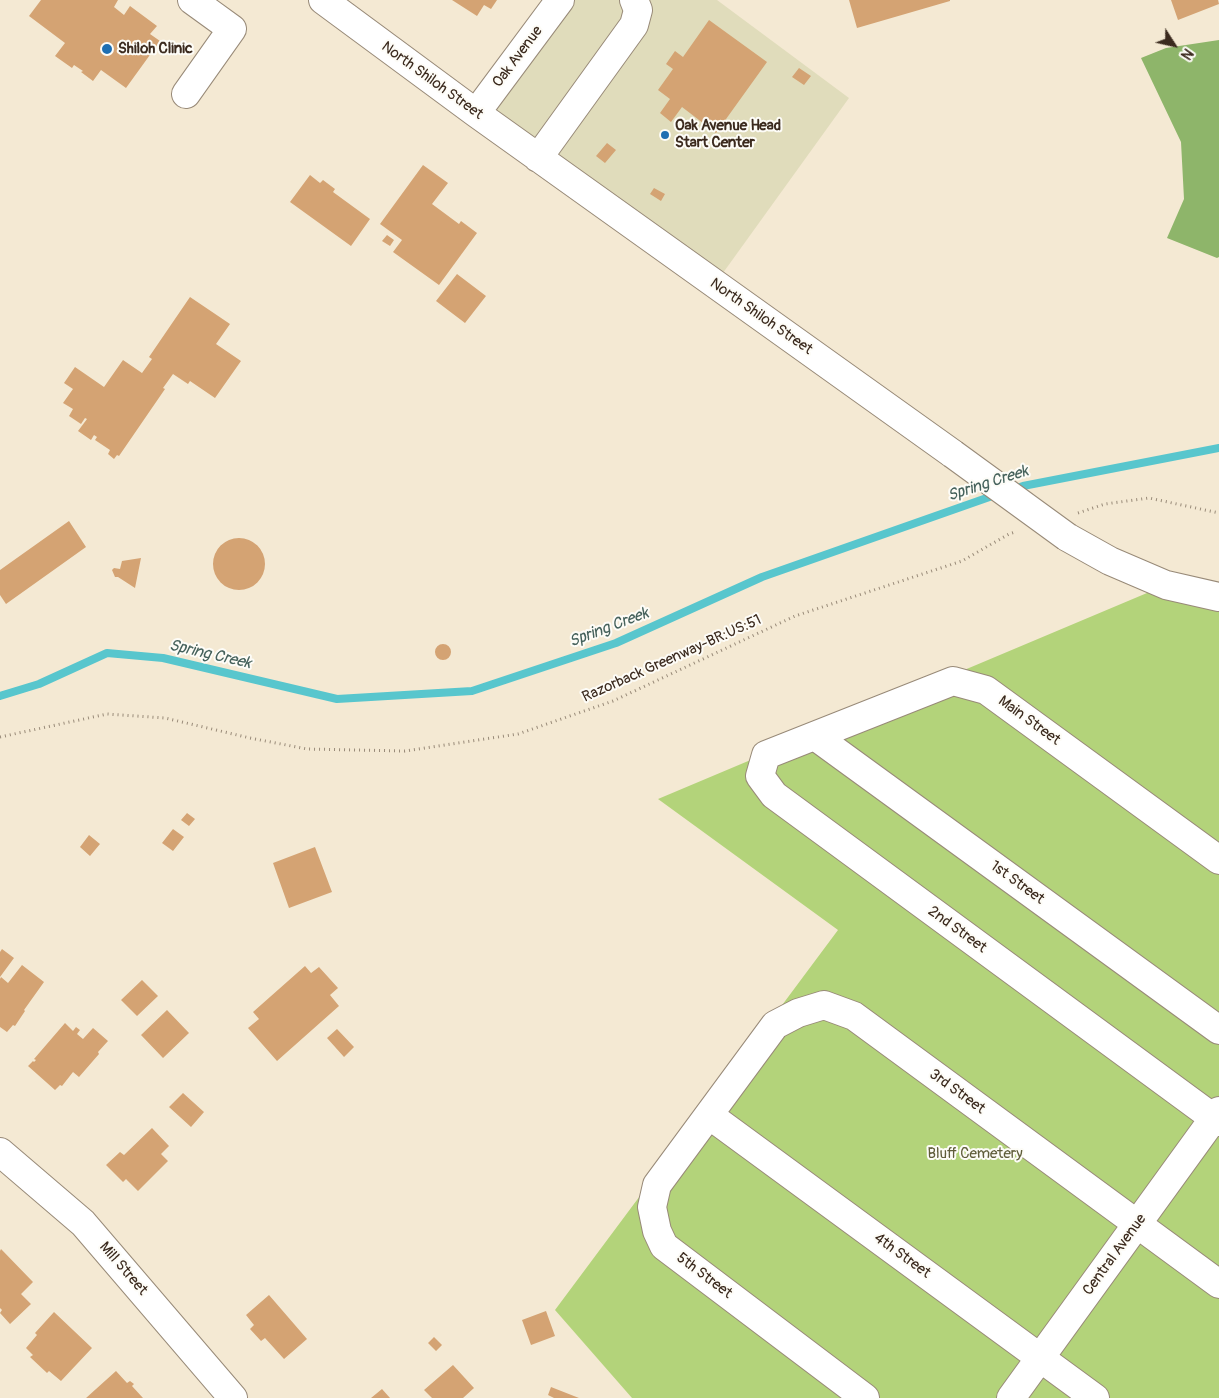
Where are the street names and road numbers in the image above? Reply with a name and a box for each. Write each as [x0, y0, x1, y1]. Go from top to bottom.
street label: Oak Avenue [489, 23, 547, 91]
street label: North Shiloh Street [378, 38, 486, 124]
street label: North Shiloh Street [706, 275, 816, 359]
street label: Razorback Greenway-BR:US:51 [580, 611, 764, 707]
street label: Main Street [994, 692, 1064, 750]
street label: 1st Street [986, 857, 1048, 909]
street label: 2nd Street [924, 903, 990, 957]
street label: 3rd Street [926, 1066, 988, 1118]
street label: Central Avenue [1080, 1211, 1150, 1299]
street label: 4th Street [870, 1229, 934, 1283]
street label: Mill Street [95, 1239, 151, 1299]
street label: 5th Street [673, 1249, 735, 1303]

